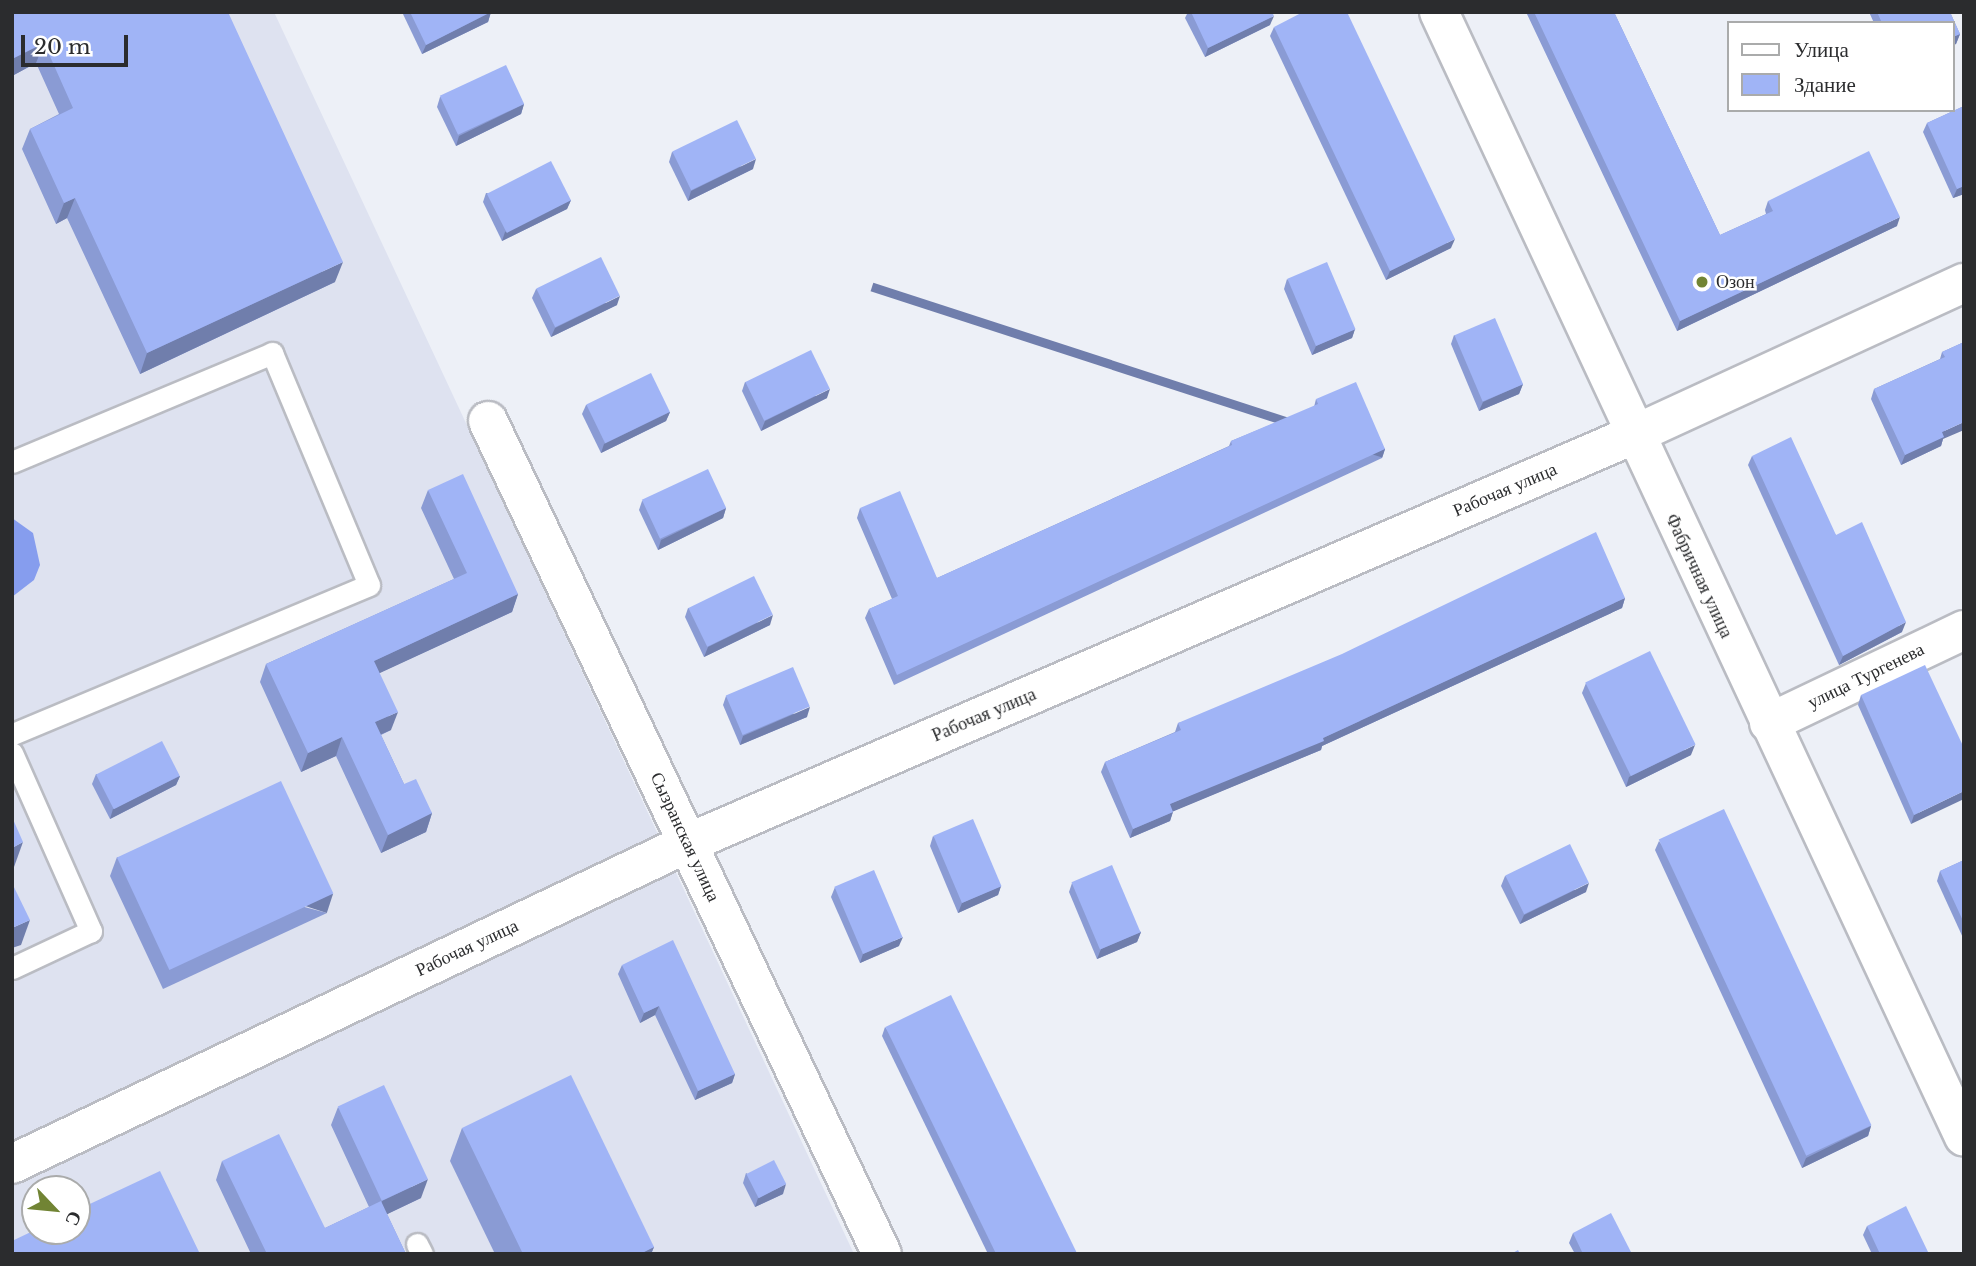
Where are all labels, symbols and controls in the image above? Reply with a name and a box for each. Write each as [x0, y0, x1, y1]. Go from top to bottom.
scale bar [24, 21, 131, 65]
legend [1728, 21, 1955, 112]
text: 20 m [34, 34, 91, 60]
text: Улица [1794, 37, 1849, 63]
text: Здание [1794, 72, 1856, 98]
place label: Озон [1716, 271, 1755, 293]
marker: Озон [1694, 274, 1710, 290]
street label: Рабочая улица [1450, 458, 1560, 522]
street label: Фабричная улица [1661, 510, 1737, 642]
street label: улица Тургенева [1804, 639, 1928, 713]
street label: Рабочая улица [929, 683, 1039, 747]
street label: Сызранская улица [646, 769, 724, 905]
street label: Рабочая улица [412, 915, 522, 981]
north arrow [21, 1175, 91, 1245]
text: С [60, 1207, 87, 1230]

